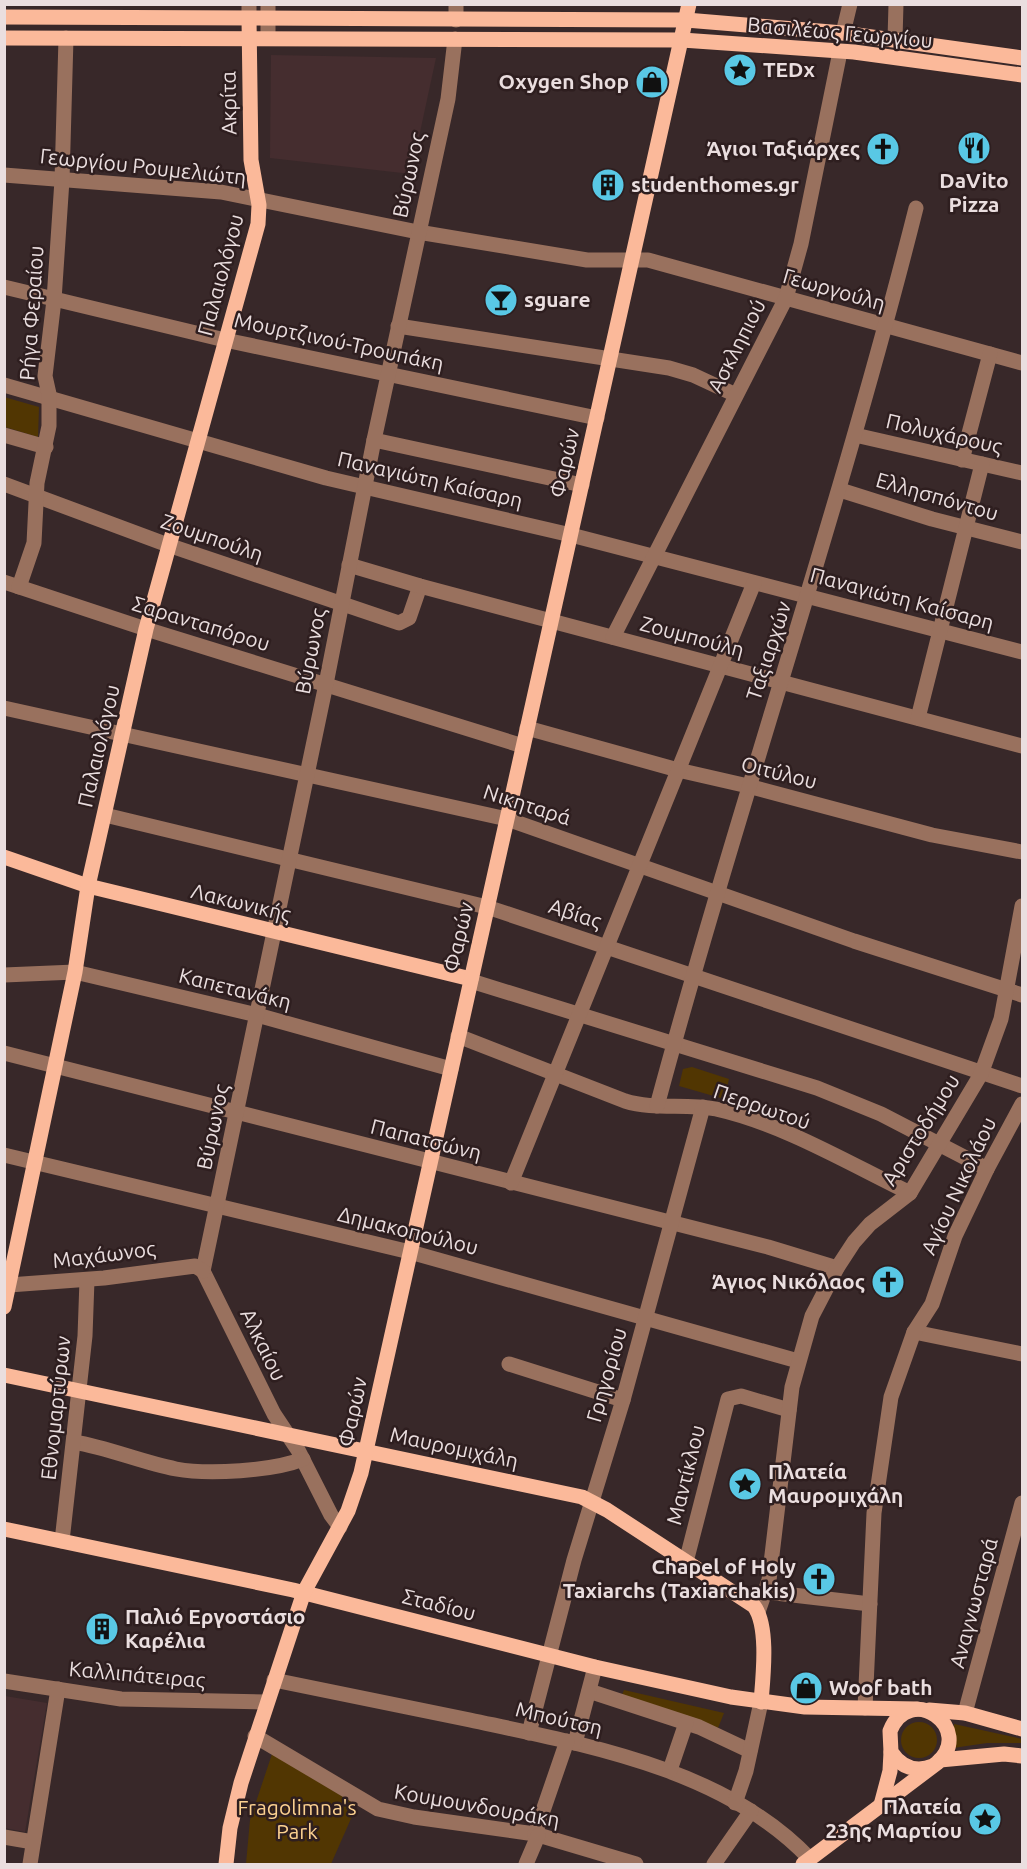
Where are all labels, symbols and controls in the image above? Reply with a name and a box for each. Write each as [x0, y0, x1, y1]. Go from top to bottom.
street label: Βασιλέως Γεωργίου [746, 12, 934, 52]
place icon: TEDx [722, 52, 758, 88]
place label: TEDx [763, 57, 815, 81]
shop icon: Oxygen Shop [634, 64, 670, 100]
place label: Oxygen Shop [499, 69, 629, 93]
street label: Ακρίτα [215, 70, 241, 135]
street label: Βύρωνος [387, 129, 429, 220]
restaurant icon: DaVito Pizza [956, 130, 992, 166]
church icon: Άγιοι Ταξιάρχες [865, 131, 901, 167]
place label: Άγιοι Ταξιάρχες [707, 136, 860, 160]
street label: Γεωργίου Ρουμελιώτη [39, 143, 247, 189]
building icon: studenthomes.gr [590, 167, 626, 203]
place label: DaVito Pizza [939, 168, 1009, 216]
place label: studenthomes.gr [631, 172, 799, 196]
street label: Παλαιολόγου [192, 211, 248, 338]
street label: Ρήγα Φεραίου [14, 245, 48, 381]
street label: Γεωργούλη [780, 263, 888, 315]
bar icon: sguare [483, 282, 519, 318]
place label: sguare [524, 287, 591, 311]
street label: Ασκληπιού [702, 295, 770, 396]
street label: Μουρτζινού-Τρουπάκη [232, 307, 446, 375]
street label: Πολυχάρους [884, 408, 1005, 458]
street label: Φαρών [544, 426, 584, 500]
street label: Παναγιώτη Καίσαρη [335, 446, 525, 512]
street label: Ελλησπόντου [873, 467, 1001, 525]
street label: Ζουμπούλη [158, 508, 267, 566]
street label: Παναγιώτη Καίσαρη [808, 562, 997, 634]
street label: Σαρανταπόρου [130, 591, 273, 655]
street label: Ταξιαρχών [741, 598, 796, 703]
street label: Βύρωνος [290, 605, 330, 696]
street label: Ζουμπούλη [638, 611, 747, 661]
street label: Παλαιολόγου [72, 682, 124, 809]
street label: Οιτύλου [739, 751, 820, 793]
street label: Νικηταρά [481, 779, 574, 830]
street label: Λακωνικής [189, 878, 294, 926]
street label: Αβίας [546, 893, 605, 933]
street label: Φαρών [438, 900, 478, 974]
street label: Καπετανάκη [177, 962, 294, 1014]
street label: Αριστοδήμου [876, 1069, 964, 1190]
street label: Περρωτού [711, 1078, 814, 1134]
street label: Βύρωνος [191, 1081, 233, 1172]
street label: Αγίου Νικολάου [916, 1113, 1000, 1258]
street label: Παπατσώνη [368, 1114, 484, 1164]
street label: Δημακοπούλου [336, 1201, 481, 1259]
street label: Μαχάωνος [51, 1236, 157, 1272]
church icon: Άγιος Νικόλαος [870, 1264, 906, 1300]
place label: Άγιος Νικόλαος [712, 1269, 865, 1293]
street label: Αλκαίου [236, 1304, 292, 1385]
street label: Γρηγορίου [581, 1325, 631, 1425]
street label: Εθνομαρτύρων [36, 1335, 75, 1481]
street label: Φαρών [333, 1375, 371, 1449]
street label: Μαυρομιχάλη [388, 1422, 521, 1472]
street label: Μαντίκλου [661, 1422, 709, 1527]
place label: Πλατεία Μαυρομιχάλη [768, 1459, 903, 1507]
place icon: Πλατεία Μαυρομιχάλη [727, 1466, 763, 1502]
street label: Αναγνωσταρά [944, 1534, 1002, 1671]
place label: Chapel of Holy Taxiarchs (Taxiarchakis) [563, 1554, 796, 1602]
church icon: Chapel of Holy Taxiarchs (Taxiarchakis) [801, 1561, 837, 1597]
street label: Σταδίου [400, 1583, 478, 1625]
place label: Παλιό Εργοστάσιο Καρέλια [125, 1604, 305, 1652]
building icon: Παλιό Εργοστάσιο Καρέλια [84, 1611, 120, 1647]
street label: Καλλιπάτειρας [68, 1656, 207, 1692]
shop icon: Woof bath [788, 1670, 824, 1706]
place label: Woof bath [829, 1675, 932, 1699]
street label: Μπούτση [513, 1696, 605, 1740]
street label: Κουμουνδουράκη [393, 1779, 562, 1831]
place label: Πλατεία 23ης Μαρτίου [825, 1794, 962, 1842]
park label: Fragolimna's Park [237, 1795, 357, 1843]
place icon: Πλατεία 23ης Μαρτίου [967, 1801, 1003, 1837]

